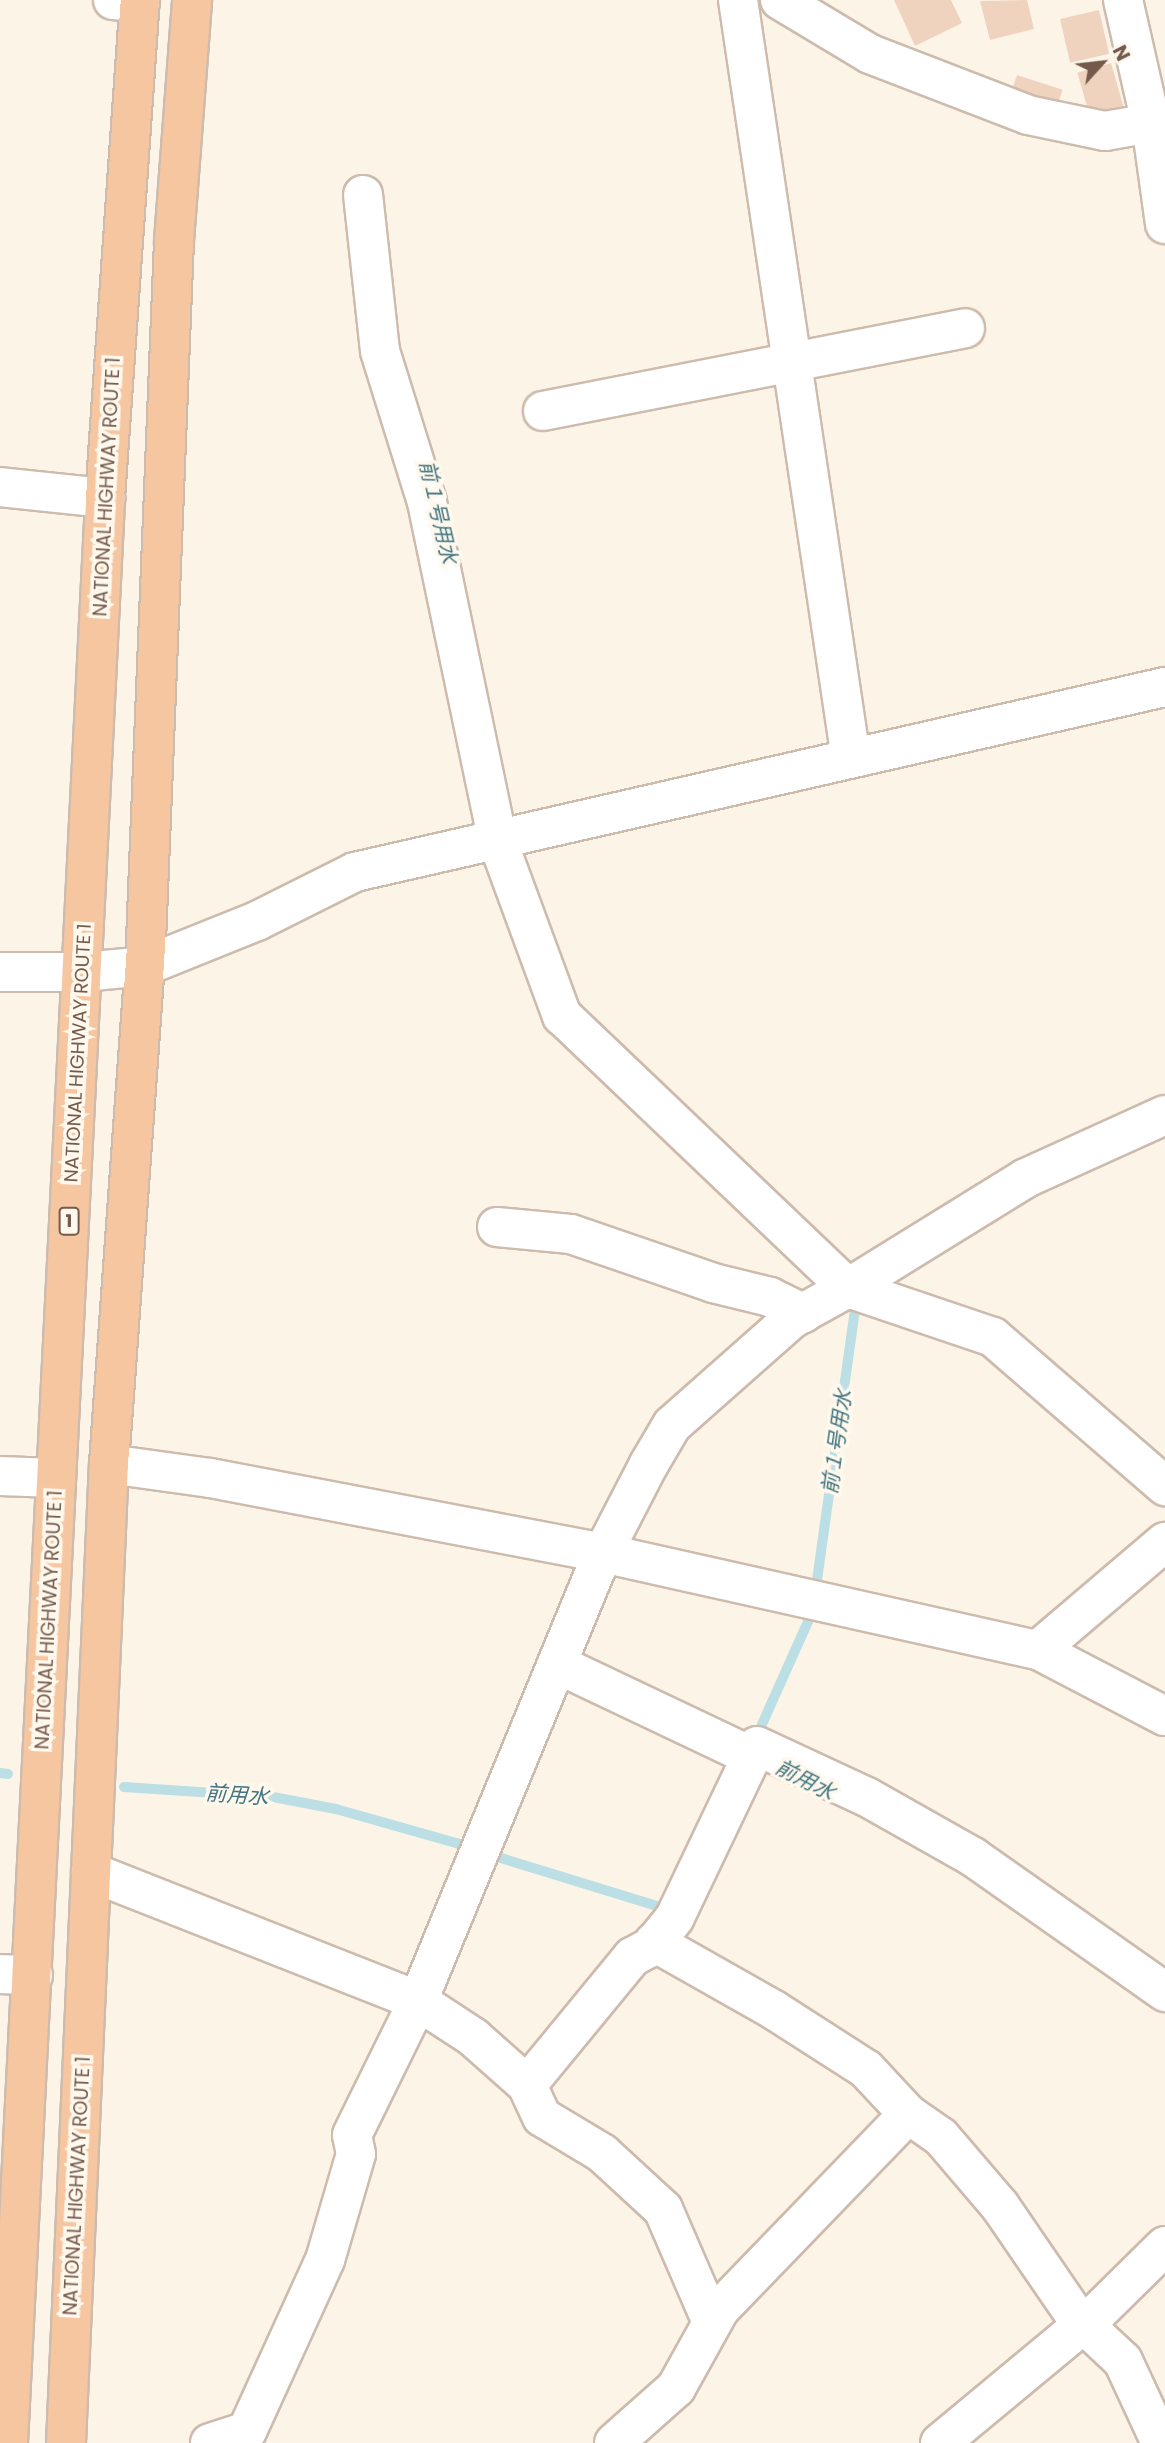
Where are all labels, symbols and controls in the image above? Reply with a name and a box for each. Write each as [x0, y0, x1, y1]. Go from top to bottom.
north arrow [1067, 28, 1137, 98]
text: N [1106, 41, 1136, 66]
street label: NATIONAL HIGHWAY ROUTE 1 [89, 357, 125, 617]
water label: 前１号用水 [414, 458, 462, 566]
street label: NATIONAL HIGHWAY ROUTE 1 [60, 923, 96, 1183]
road number: 1 [58, 1206, 80, 1236]
water label: 前１号用水 [817, 1388, 857, 1496]
street label: NATIONAL HIGHWAY ROUTE 1 [31, 1490, 67, 1750]
water label: 前用水 [771, 1754, 839, 1806]
water label: 前用水 [205, 1780, 269, 1810]
street label: NATIONAL HIGHWAY ROUTE 1 [59, 2056, 95, 2316]

